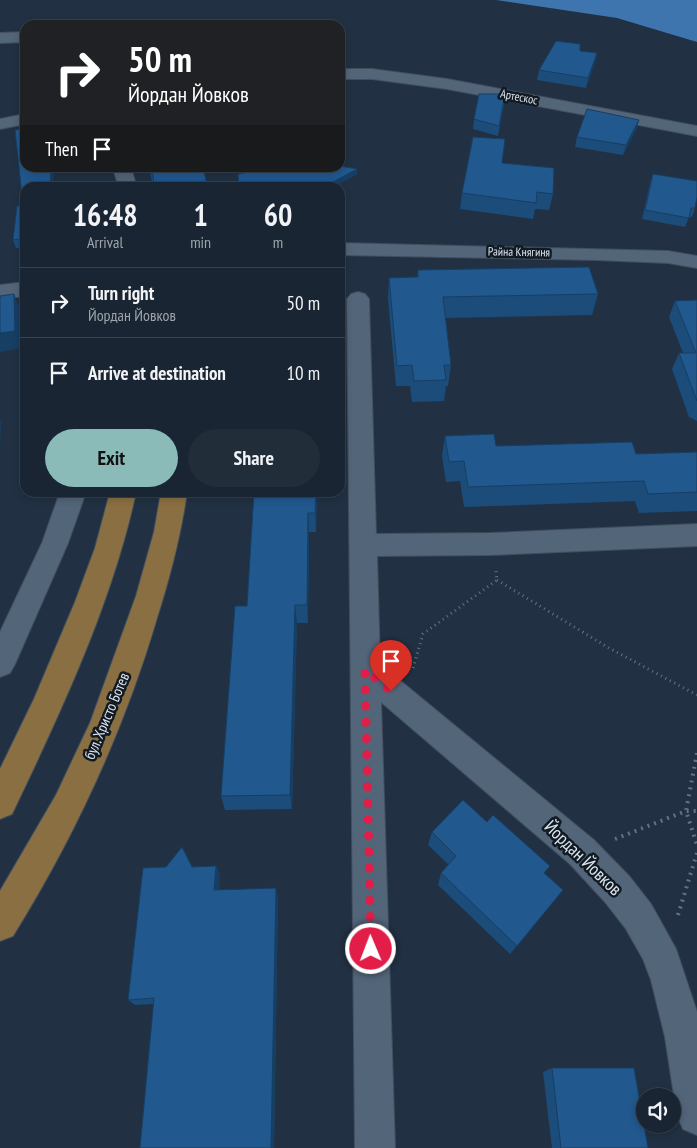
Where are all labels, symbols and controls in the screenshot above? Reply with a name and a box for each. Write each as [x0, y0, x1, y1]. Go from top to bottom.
text: 50 m [128, 36, 192, 82]
icon: right [45, 40, 110, 105]
text: Йордан Йовков [128, 80, 249, 108]
street label: Артескос [499, 86, 540, 108]
icon: arrive [88, 135, 116, 163]
text: Then [45, 137, 78, 161]
text: 16:48 [73, 195, 138, 234]
text: 1 [193, 195, 208, 234]
text: 60 [264, 195, 292, 234]
text: Arrival [87, 232, 123, 252]
text: min [190, 232, 211, 252]
text: m [273, 232, 283, 252]
street label: Райна Княгиня [488, 243, 551, 260]
text: Turn right [88, 281, 154, 305]
icon: right [45, 289, 73, 317]
text: 50 m [287, 291, 320, 315]
text: Йордан Йовков [88, 305, 176, 325]
icon: arrive [45, 359, 73, 387]
text: Arrive at destination [88, 361, 226, 385]
text: 10 m [287, 361, 320, 385]
button: Exit [45, 429, 178, 487]
button: Share [188, 429, 320, 487]
pin [370, 640, 412, 691]
icon: arrive [377, 647, 405, 675]
street label: бул. Христо Ботев [80, 670, 133, 762]
street label: Йордан Йовков [540, 815, 627, 900]
position arrow [344, 922, 396, 974]
map controls [636, 1088, 681, 1133]
button: sound [636, 1088, 681, 1133]

